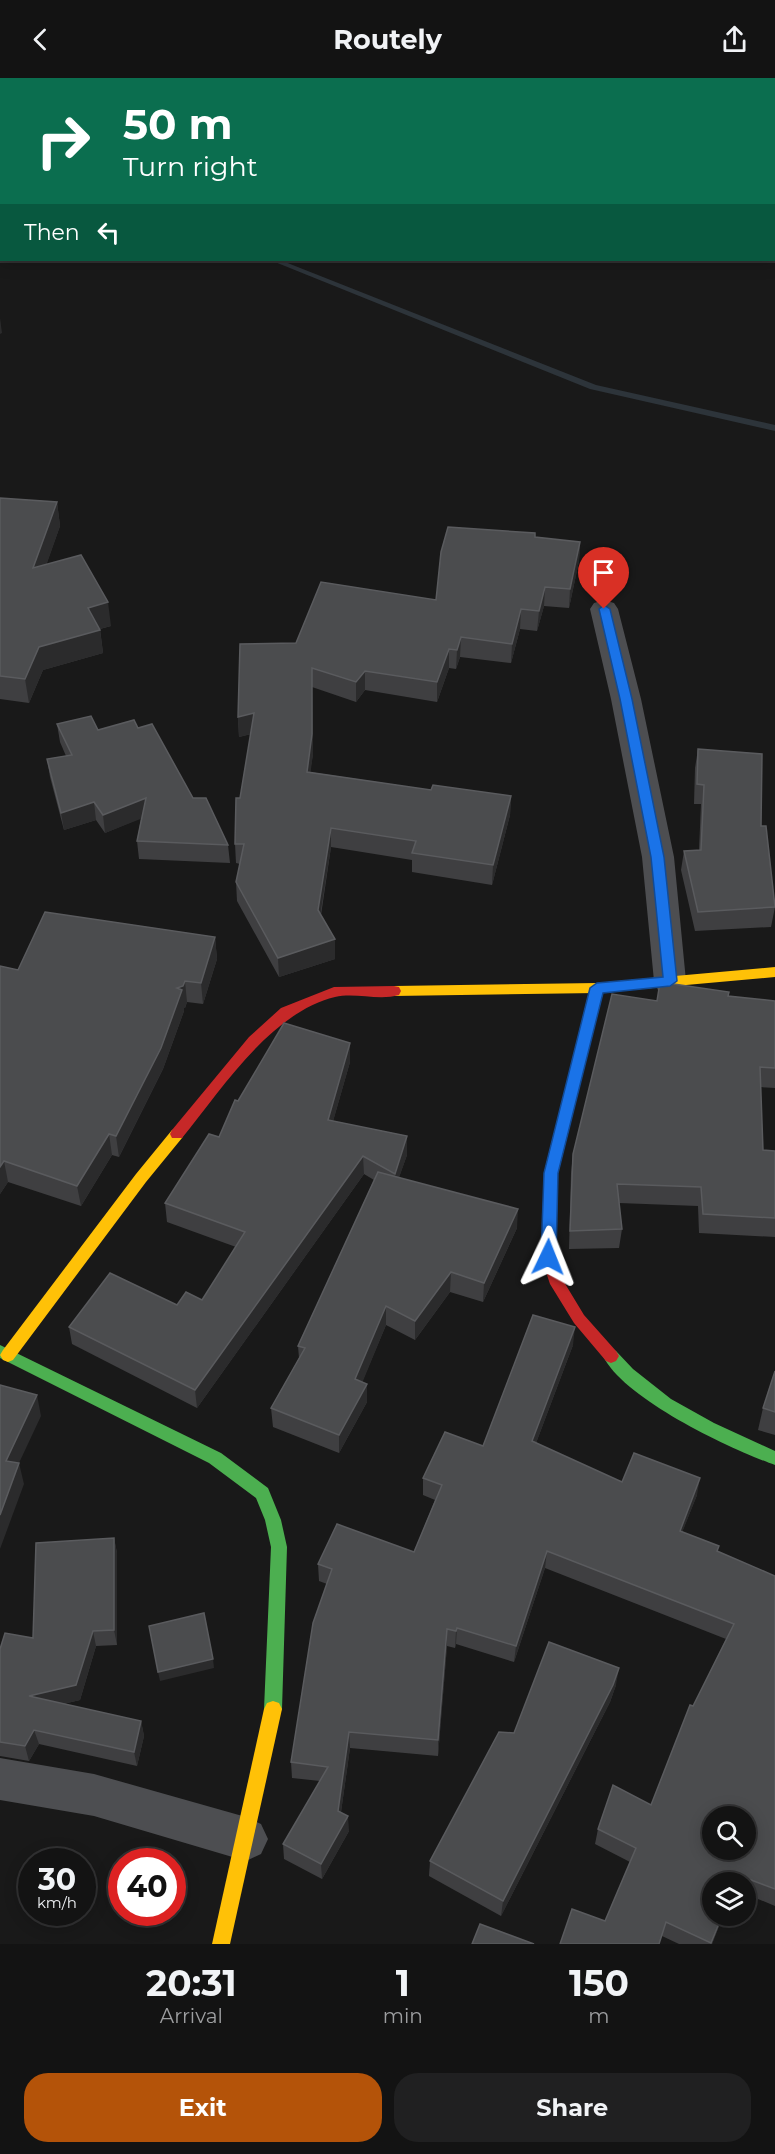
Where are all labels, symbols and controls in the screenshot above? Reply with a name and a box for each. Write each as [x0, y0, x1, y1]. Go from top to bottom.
icon: back [24, 23, 57, 56]
text: Routely [333, 23, 442, 56]
icon: share [718, 23, 751, 56]
text: 50 m [123, 98, 232, 150]
icon: right [24, 102, 102, 180]
text: Turn right [123, 150, 258, 183]
icon: left [92, 216, 125, 249]
text: Then [24, 219, 80, 246]
pin [578, 547, 629, 609]
icon: arrive [587, 556, 620, 589]
position arrow [516, 1225, 580, 1289]
map controls [702, 1806, 756, 1926]
button: search [702, 1806, 756, 1860]
speed limit sign: 40 [108, 1848, 186, 1926]
text: 30 [38, 1861, 76, 1898]
button: layers [702, 1872, 756, 1926]
text: km/h [37, 1893, 77, 1912]
text: 20:31 [146, 1961, 237, 2005]
text: 1 [396, 1961, 410, 2005]
text: 150 [569, 1961, 629, 2005]
text: Arrival [160, 2004, 223, 2028]
text: min [383, 2004, 423, 2028]
text: m [588, 2004, 610, 2028]
button: Exit [24, 2073, 382, 2142]
button: Share [394, 2073, 751, 2142]

